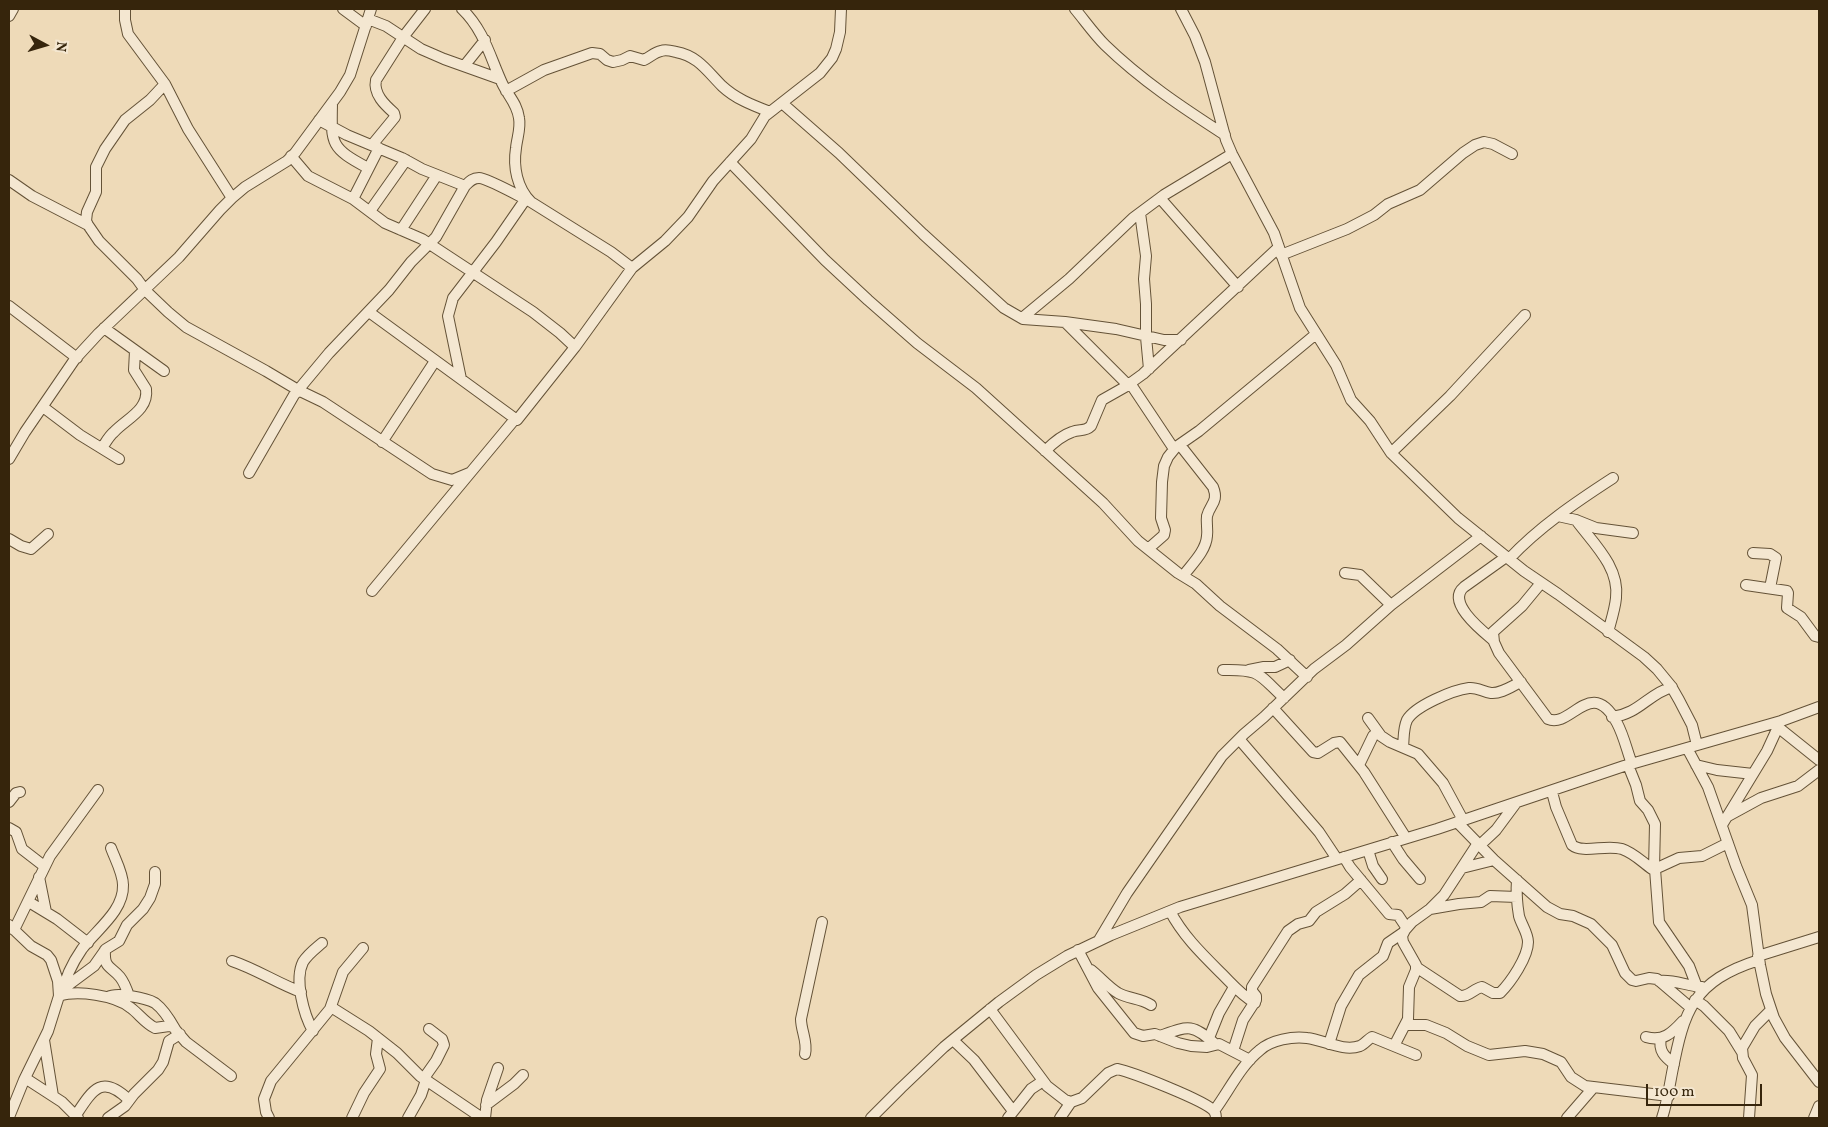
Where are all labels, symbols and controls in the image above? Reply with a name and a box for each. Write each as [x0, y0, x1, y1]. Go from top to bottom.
north arrow [20, 20, 70, 70]
text: N [50, 41, 70, 53]
scale bar [1648, 1074, 1764, 1106]
text: 100 m [1654, 1082, 1694, 1103]

